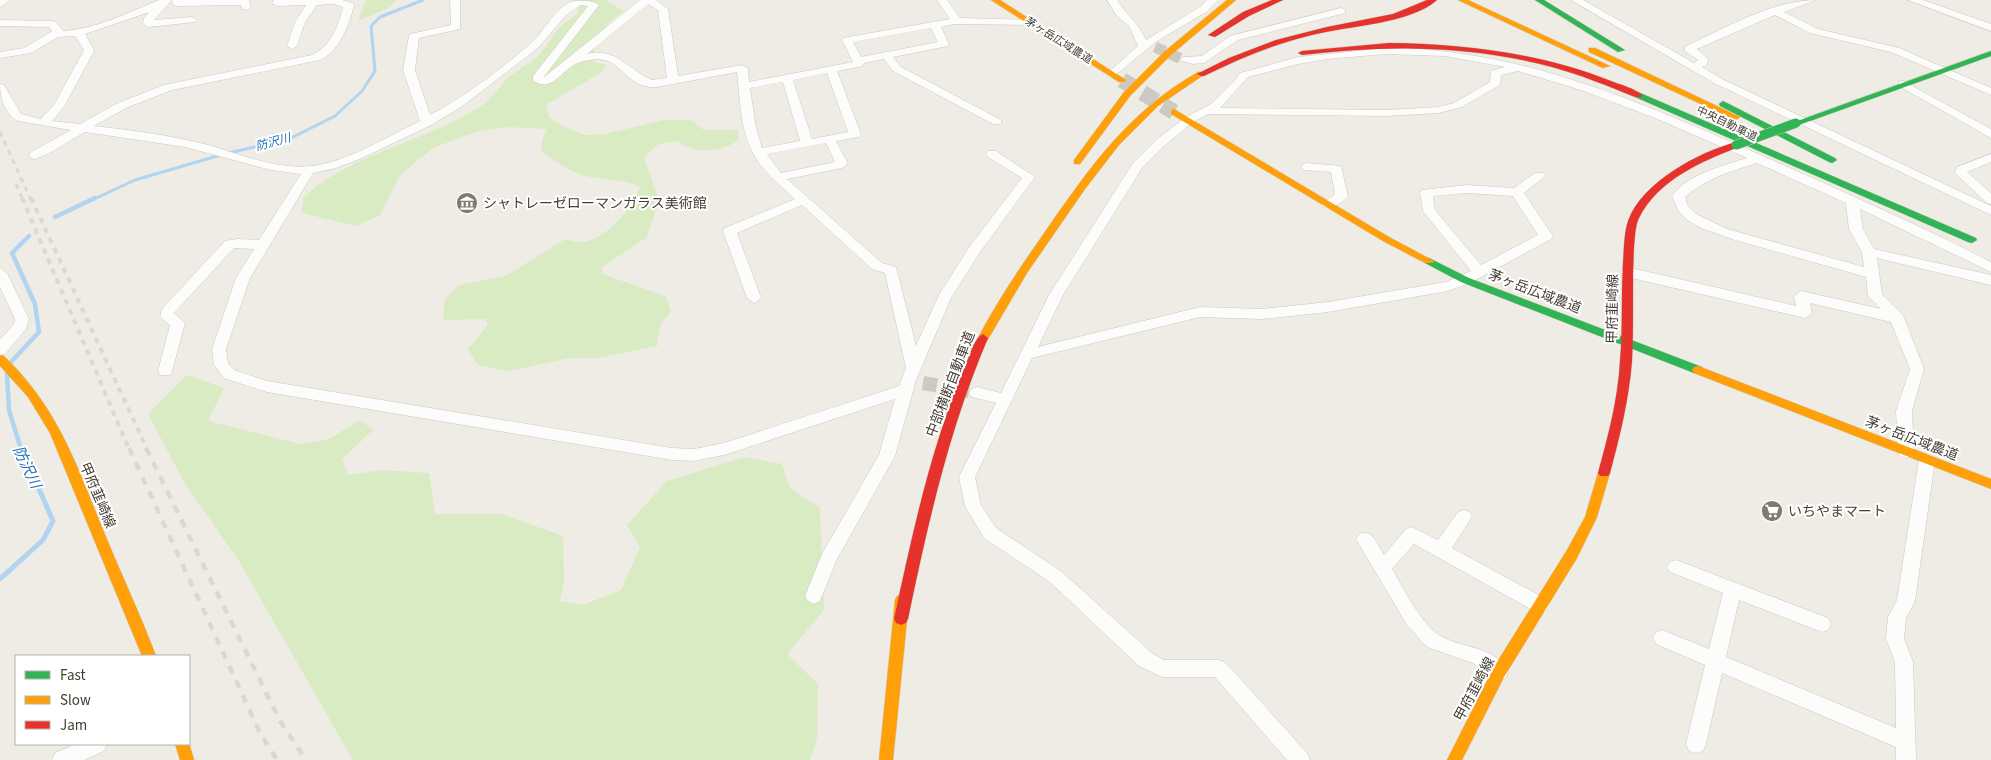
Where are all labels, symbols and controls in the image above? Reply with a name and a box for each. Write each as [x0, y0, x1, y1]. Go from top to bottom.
street label: 茅ヶ岳広域農道 [1022, 14, 1095, 67]
street label: 中央自動車道 [1694, 102, 1760, 145]
water label: 防沢川 [254, 129, 295, 155]
museum icon: シャトレーゼローマンガラス美術館 [455, 191, 479, 215]
place label: シャトレーゼローマンガラス美術館 [483, 194, 707, 214]
street label: 茅ヶ岳広域農道 [1485, 265, 1584, 319]
street label: 甲府韮崎線 [1602, 274, 1624, 344]
street label: 中部横断自動車道 [922, 328, 980, 440]
street label: 茅ヶ岳広域農道 [1862, 412, 1961, 466]
water label: 防沢川 [7, 442, 47, 494]
street label: 甲府韮崎線 [74, 459, 120, 532]
supermarket icon: いちやまマート [1760, 499, 1784, 523]
place label: いちやまマート [1788, 502, 1886, 522]
street label: 甲府韮崎線 [1450, 654, 1500, 725]
legend [15, 655, 190, 745]
text: Fast [60, 665, 86, 686]
text: Slow [60, 690, 91, 711]
text: Jam [60, 715, 87, 736]

